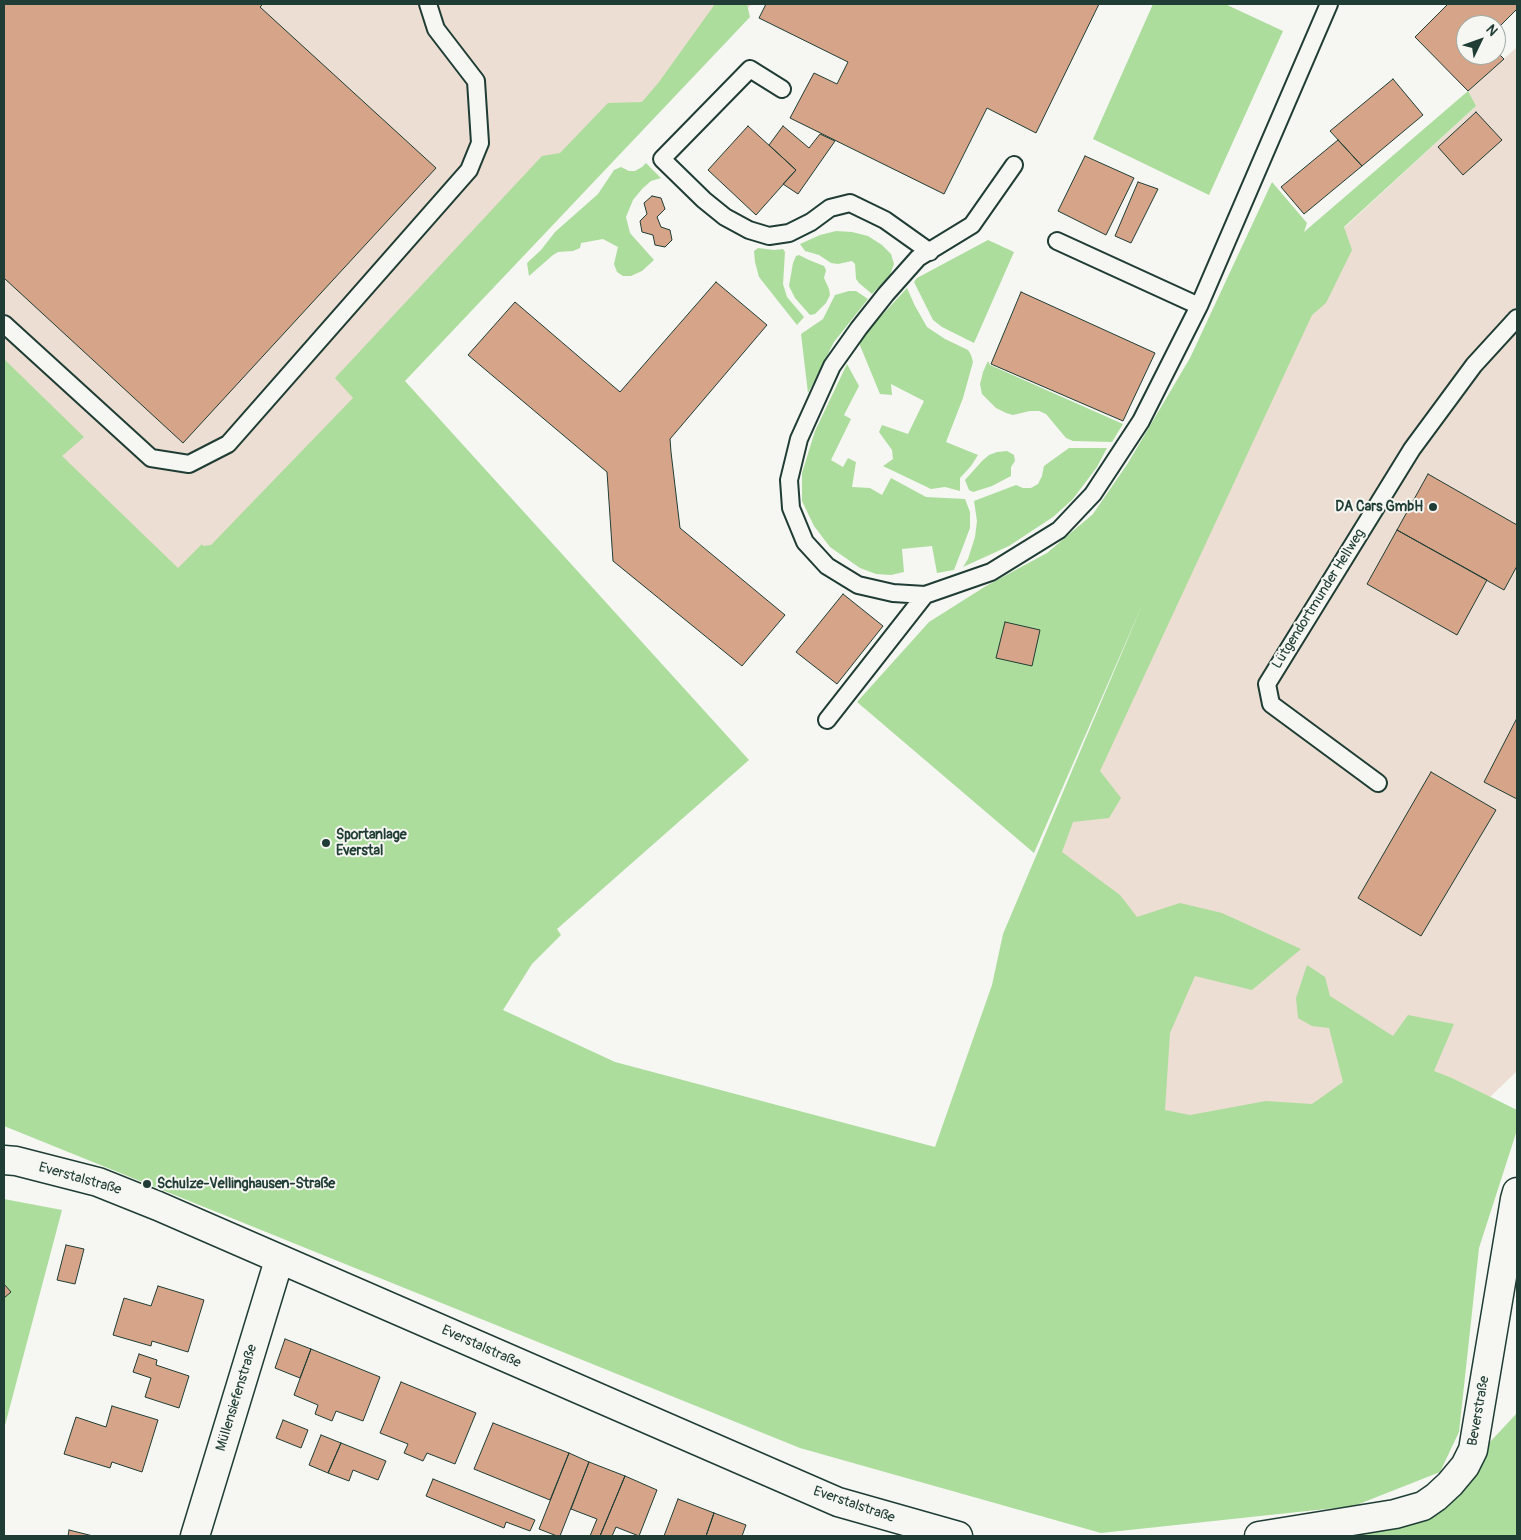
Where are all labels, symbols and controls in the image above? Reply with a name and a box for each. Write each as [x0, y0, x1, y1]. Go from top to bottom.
north arrow [1456, 15, 1506, 65]
text: N [1482, 21, 1501, 40]
place label: DA Cars GmbH [1335, 499, 1423, 515]
marker: DA Cars GmbH [1427, 501, 1439, 513]
street label: Lütgendortmunder Hellweg [1269, 526, 1369, 672]
place label: Sportanlage Everstal [336, 827, 407, 860]
marker: Sportanlage Everstal [320, 837, 332, 849]
street label: Everstalstraße [37, 1159, 123, 1199]
place label: Schulze-Vellinghausen-Straße [157, 1176, 335, 1192]
marker: Schulze-Vellinghausen-Straße [141, 1178, 153, 1190]
street label: Everstalstraße [439, 1322, 523, 1372]
street label: Müllensiefenstraße [213, 1342, 261, 1454]
street label: Beverstraße [1465, 1375, 1493, 1447]
street label: Everstalstraße [811, 1483, 897, 1527]

